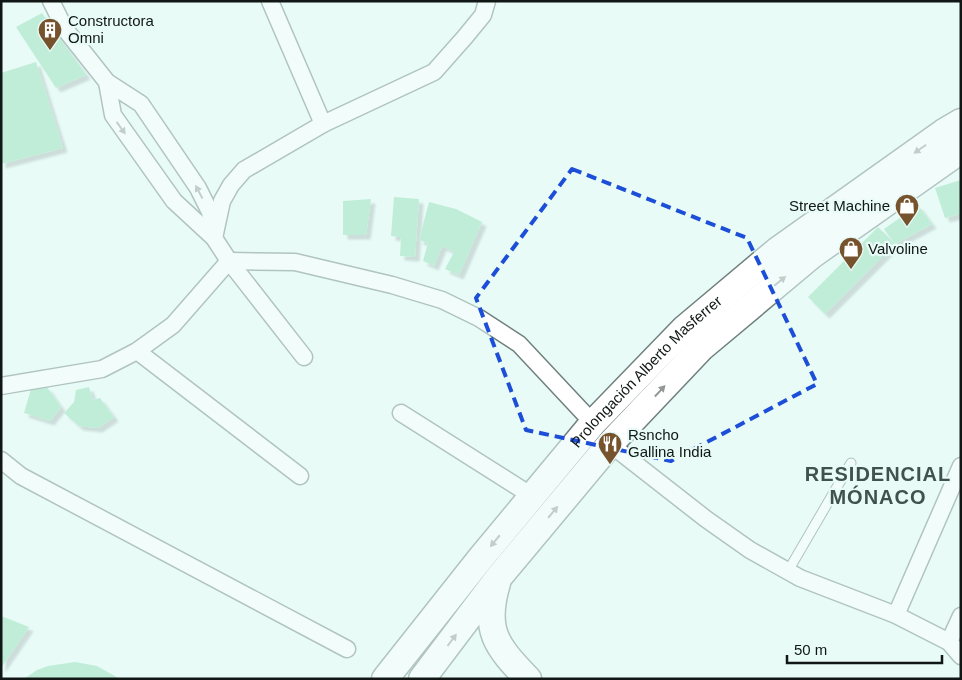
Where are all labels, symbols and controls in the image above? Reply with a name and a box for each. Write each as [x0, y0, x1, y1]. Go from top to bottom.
place label: Constructora Omni [68, 12, 155, 46]
building icon: Constructora Omni [37, 17, 63, 51]
one-way arrow [116, 121, 126, 135]
one-way arrow [913, 144, 927, 154]
one-way arrow [195, 184, 203, 199]
shop icon: Street Machine [894, 193, 920, 227]
place label: Street Machine [789, 197, 890, 214]
shop icon: Valvoline [838, 236, 864, 270]
place label: Valvoline [868, 240, 928, 257]
one-way arrow [773, 276, 786, 287]
street label: Prolongación Alberto Masferrer [567, 292, 725, 451]
one-way arrow [654, 385, 666, 397]
place label: Rsncho Gallina India [628, 426, 712, 460]
restaurant icon: Rsncho Gallina India [597, 431, 623, 465]
district label: RESIDENCIAL MÓNACO [805, 463, 951, 508]
one-way arrow [547, 506, 558, 519]
one-way arrow [489, 534, 500, 547]
scale bar [787, 632, 942, 664]
one-way arrow [446, 634, 457, 647]
text: 50 m [794, 641, 827, 658]

